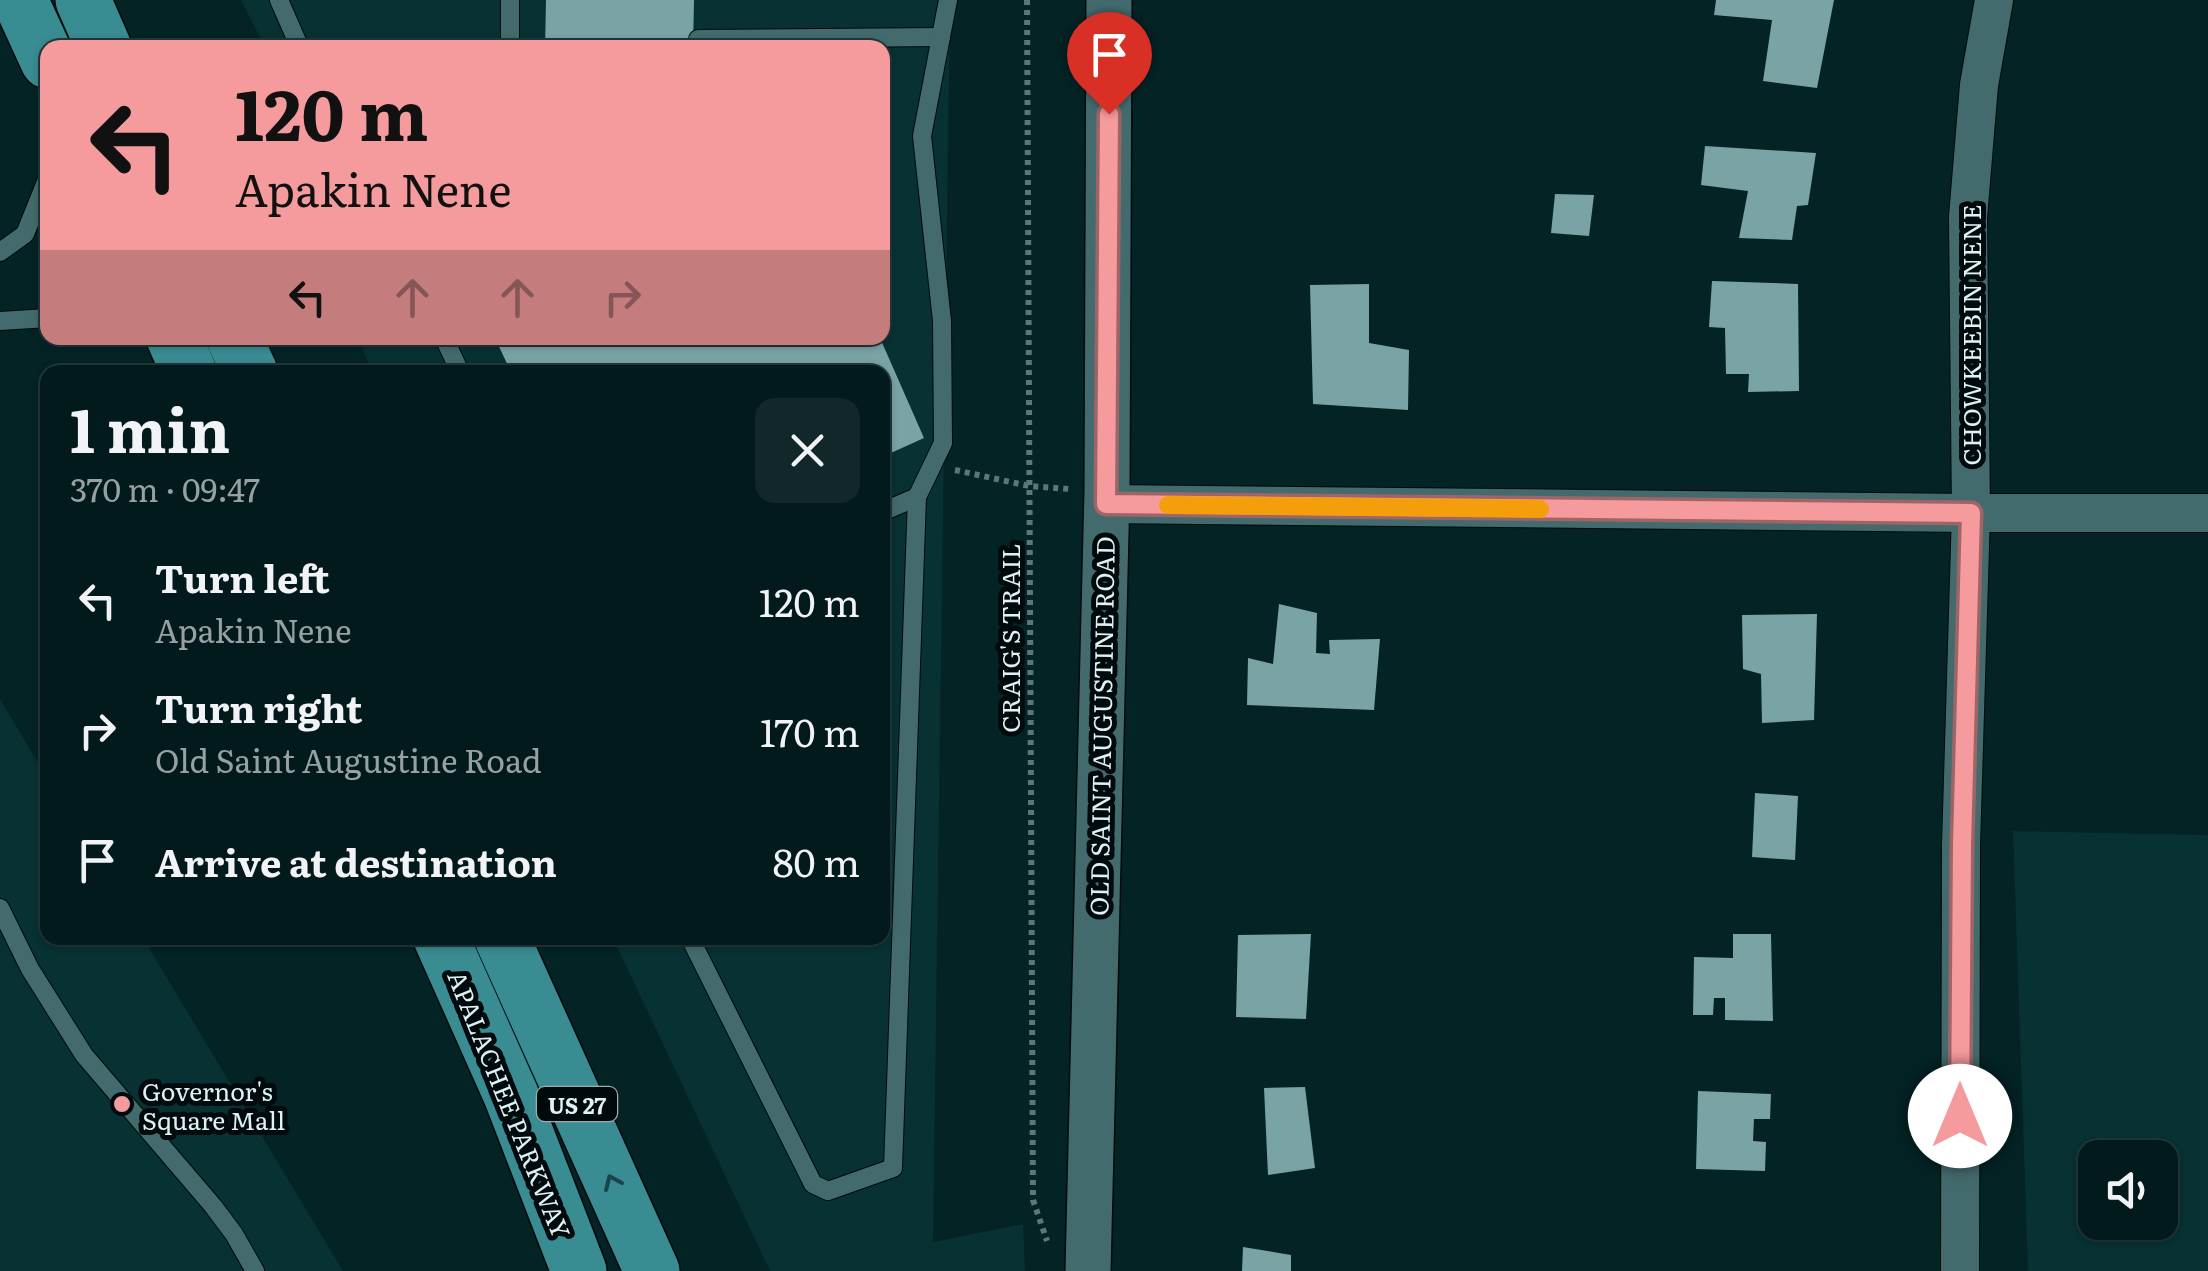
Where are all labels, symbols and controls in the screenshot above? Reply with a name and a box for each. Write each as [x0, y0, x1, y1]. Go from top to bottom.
pin [1067, 12, 1152, 115]
icon: arrive [1082, 27, 1137, 82]
text: 120 m [235, 59, 428, 163]
icon: left [70, 80, 200, 210]
text: Apakin Nene [235, 154, 511, 221]
street label: CHOWKEEBIN NENE [1952, 204, 1989, 466]
icon: left [280, 270, 335, 325]
icon: ahead [385, 270, 440, 325]
icon: ahead [490, 270, 545, 325]
icon: right [595, 270, 650, 325]
text: 1 min [70, 382, 230, 471]
button: close [755, 398, 860, 503]
text: 370 m · 09:47 [70, 464, 260, 512]
street label: OLD SAINT AUGUSTINE ROAD [1079, 536, 1123, 916]
street label: CRAIG'S TRAIL [991, 543, 1028, 733]
text: Turn left [155, 548, 330, 605]
text: 120 m [759, 572, 860, 629]
icon: left [70, 573, 125, 628]
text: Apakin Nene [155, 605, 352, 653]
text: Turn right [155, 678, 362, 735]
text: 170 m [760, 702, 860, 759]
icon: right [70, 703, 125, 758]
text: Old Saint Augustine Road [155, 735, 542, 783]
text: Arrive at destination [155, 832, 557, 889]
text: 80 m [773, 832, 860, 889]
icon: arrive [70, 833, 125, 888]
street label: APALACHEE PARKWAY [439, 964, 581, 1244]
position arrow [1908, 1064, 2012, 1168]
place label: Governor's Square Mall [142, 1072, 285, 1138]
road number: US 27 [537, 1087, 617, 1121]
marker: Governor's Square Mall [111, 1093, 133, 1115]
map controls [2078, 1140, 2178, 1240]
button: sound [2078, 1140, 2178, 1240]
one-way arrow [604, 1174, 624, 1192]

